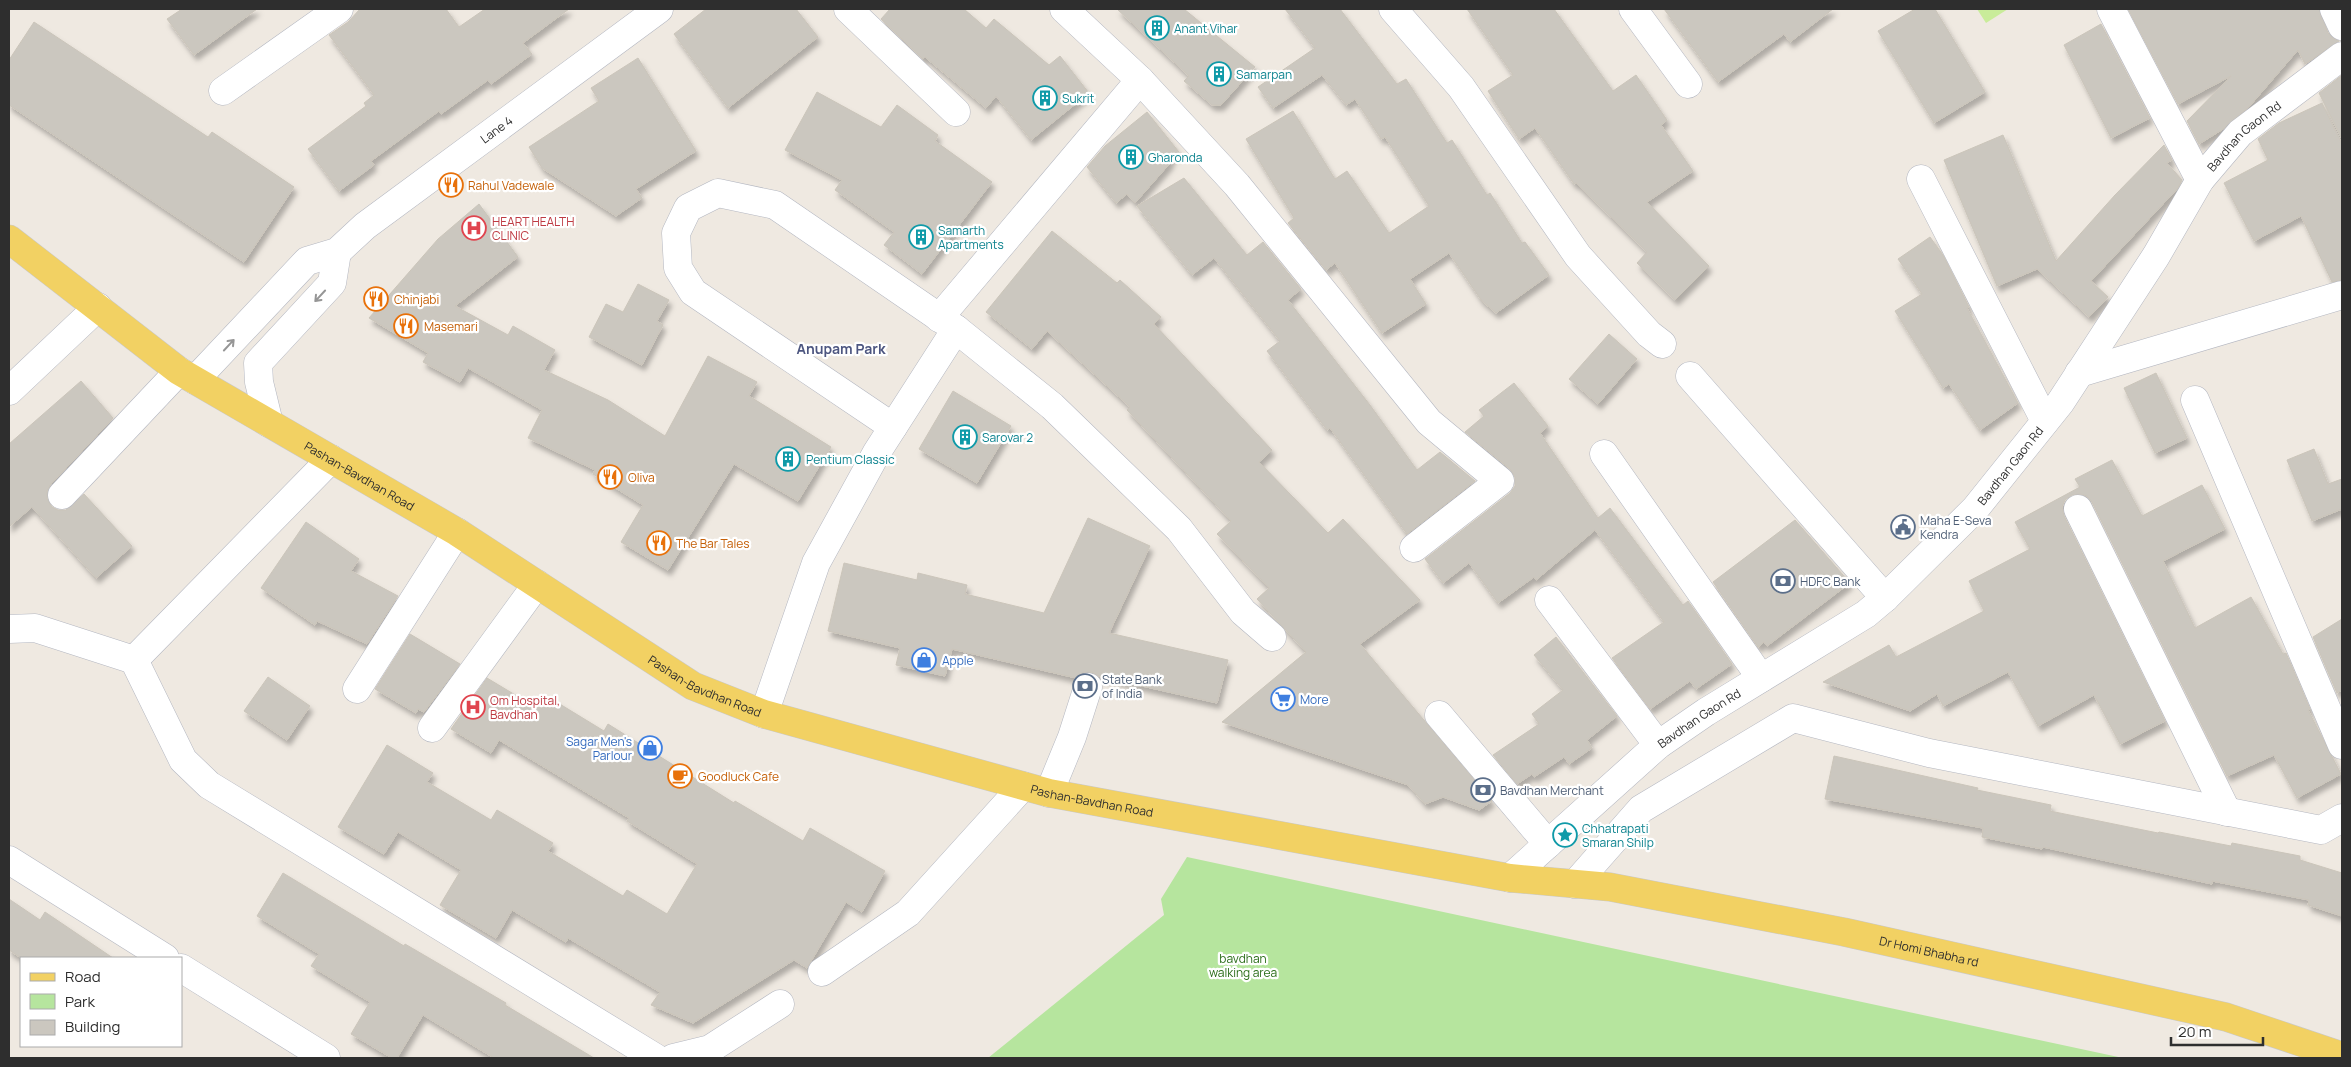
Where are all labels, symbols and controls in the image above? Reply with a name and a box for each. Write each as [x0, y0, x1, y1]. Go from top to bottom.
building icon: Anant Vihar [1144, 15, 1170, 41]
place label: Anant Vihar [1174, 20, 1238, 37]
building icon: Samarpan [1206, 61, 1232, 87]
place label: Samarpan [1236, 66, 1292, 83]
building icon: Sukrit [1032, 85, 1058, 111]
place label: Sukrit [1062, 90, 1095, 107]
street label: Bavdhan Gaon Rd [2203, 97, 2284, 175]
street label: Lane 4 [476, 112, 516, 147]
building icon: Gharonda [1118, 144, 1144, 170]
place label: Gharonda [1148, 149, 1202, 166]
restaurant icon: Rahul Vadewale [438, 172, 464, 198]
place label: Rahul Vadewale [468, 177, 554, 194]
place label: HEART HEALTH CLINIC [492, 213, 574, 244]
hospital icon: HEART HEALTH CLINIC [461, 215, 487, 241]
place label: Samarth Apartments [938, 222, 1004, 253]
building icon: Samarth Apartments [908, 224, 934, 250]
restaurant icon: Chinjabi [363, 286, 389, 312]
one-way arrow [314, 289, 326, 302]
place label: Chinjabi [394, 291, 439, 308]
restaurant icon: Masemari [393, 313, 419, 339]
place label: Masemari [424, 318, 478, 335]
one-way arrow [223, 339, 235, 351]
district label: Anupam Park [797, 339, 886, 358]
street label: Bavdhan Gaon Rd [1973, 423, 2047, 509]
building icon: Sarovar 2 [952, 424, 978, 450]
place label: Sarovar 2 [982, 429, 1033, 446]
street label: Pashan-Bavdhan Road [301, 437, 418, 514]
building icon: Pentium Classic [775, 446, 801, 472]
place label: Pentium Classic [806, 451, 895, 468]
restaurant icon: Oliva [597, 464, 623, 490]
place label: Oliva [628, 469, 655, 486]
place label: Maha E-Seva Kendra [1920, 512, 1991, 543]
public building icon: Maha E-Seva Kendra [1890, 514, 1916, 540]
restaurant icon: The Bar Tales [646, 530, 672, 556]
place label: The Bar Tales [676, 535, 750, 552]
bank icon: HDFC Bank [1770, 568, 1796, 594]
place label: HDFC Bank [1800, 573, 1861, 590]
shop icon: Apple [911, 647, 937, 673]
street label: Pashan-Bavdhan Road [645, 651, 764, 721]
place label: Apple [942, 652, 974, 669]
place label: State Bank of India [1102, 671, 1163, 702]
bank icon: State Bank of India [1072, 673, 1098, 699]
street label: Bavdhan Gaon Rd [1654, 684, 1744, 752]
supermarket icon: More [1270, 686, 1296, 712]
place label: More [1300, 691, 1328, 708]
place label: Om Hospital, Bavdhan [490, 692, 560, 723]
hospital icon: Om Hospital, Bavdhan [460, 694, 486, 720]
place label: Sagar Men's Parlour [566, 733, 633, 764]
shop icon: Sagar Men's Parlour [637, 735, 663, 761]
cafe icon: Goodluck Cafe [667, 763, 693, 789]
place label: Goodluck Cafe [698, 768, 779, 785]
bank icon: Bavdhan Merchant [1470, 777, 1496, 803]
street label: Pashan-Bavdhan Road [1029, 780, 1155, 821]
place label: Bavdhan Merchant [1500, 782, 1604, 799]
place label: Chhatrapati Smaran Shilp [1582, 820, 1654, 851]
place icon: Chhatrapati Smaran Shilp [1552, 822, 1578, 848]
street label: Dr Homi Bhabha rd [1878, 932, 1980, 970]
park label: bavdhan walking area [1209, 950, 1277, 981]
legend [20, 957, 182, 1047]
text: Road [65, 966, 101, 987]
text: Park [65, 991, 95, 1012]
scale bar [2171, 1014, 2264, 1046]
text: Building [65, 1016, 120, 1037]
text: 20 m [2178, 1021, 2211, 1042]

